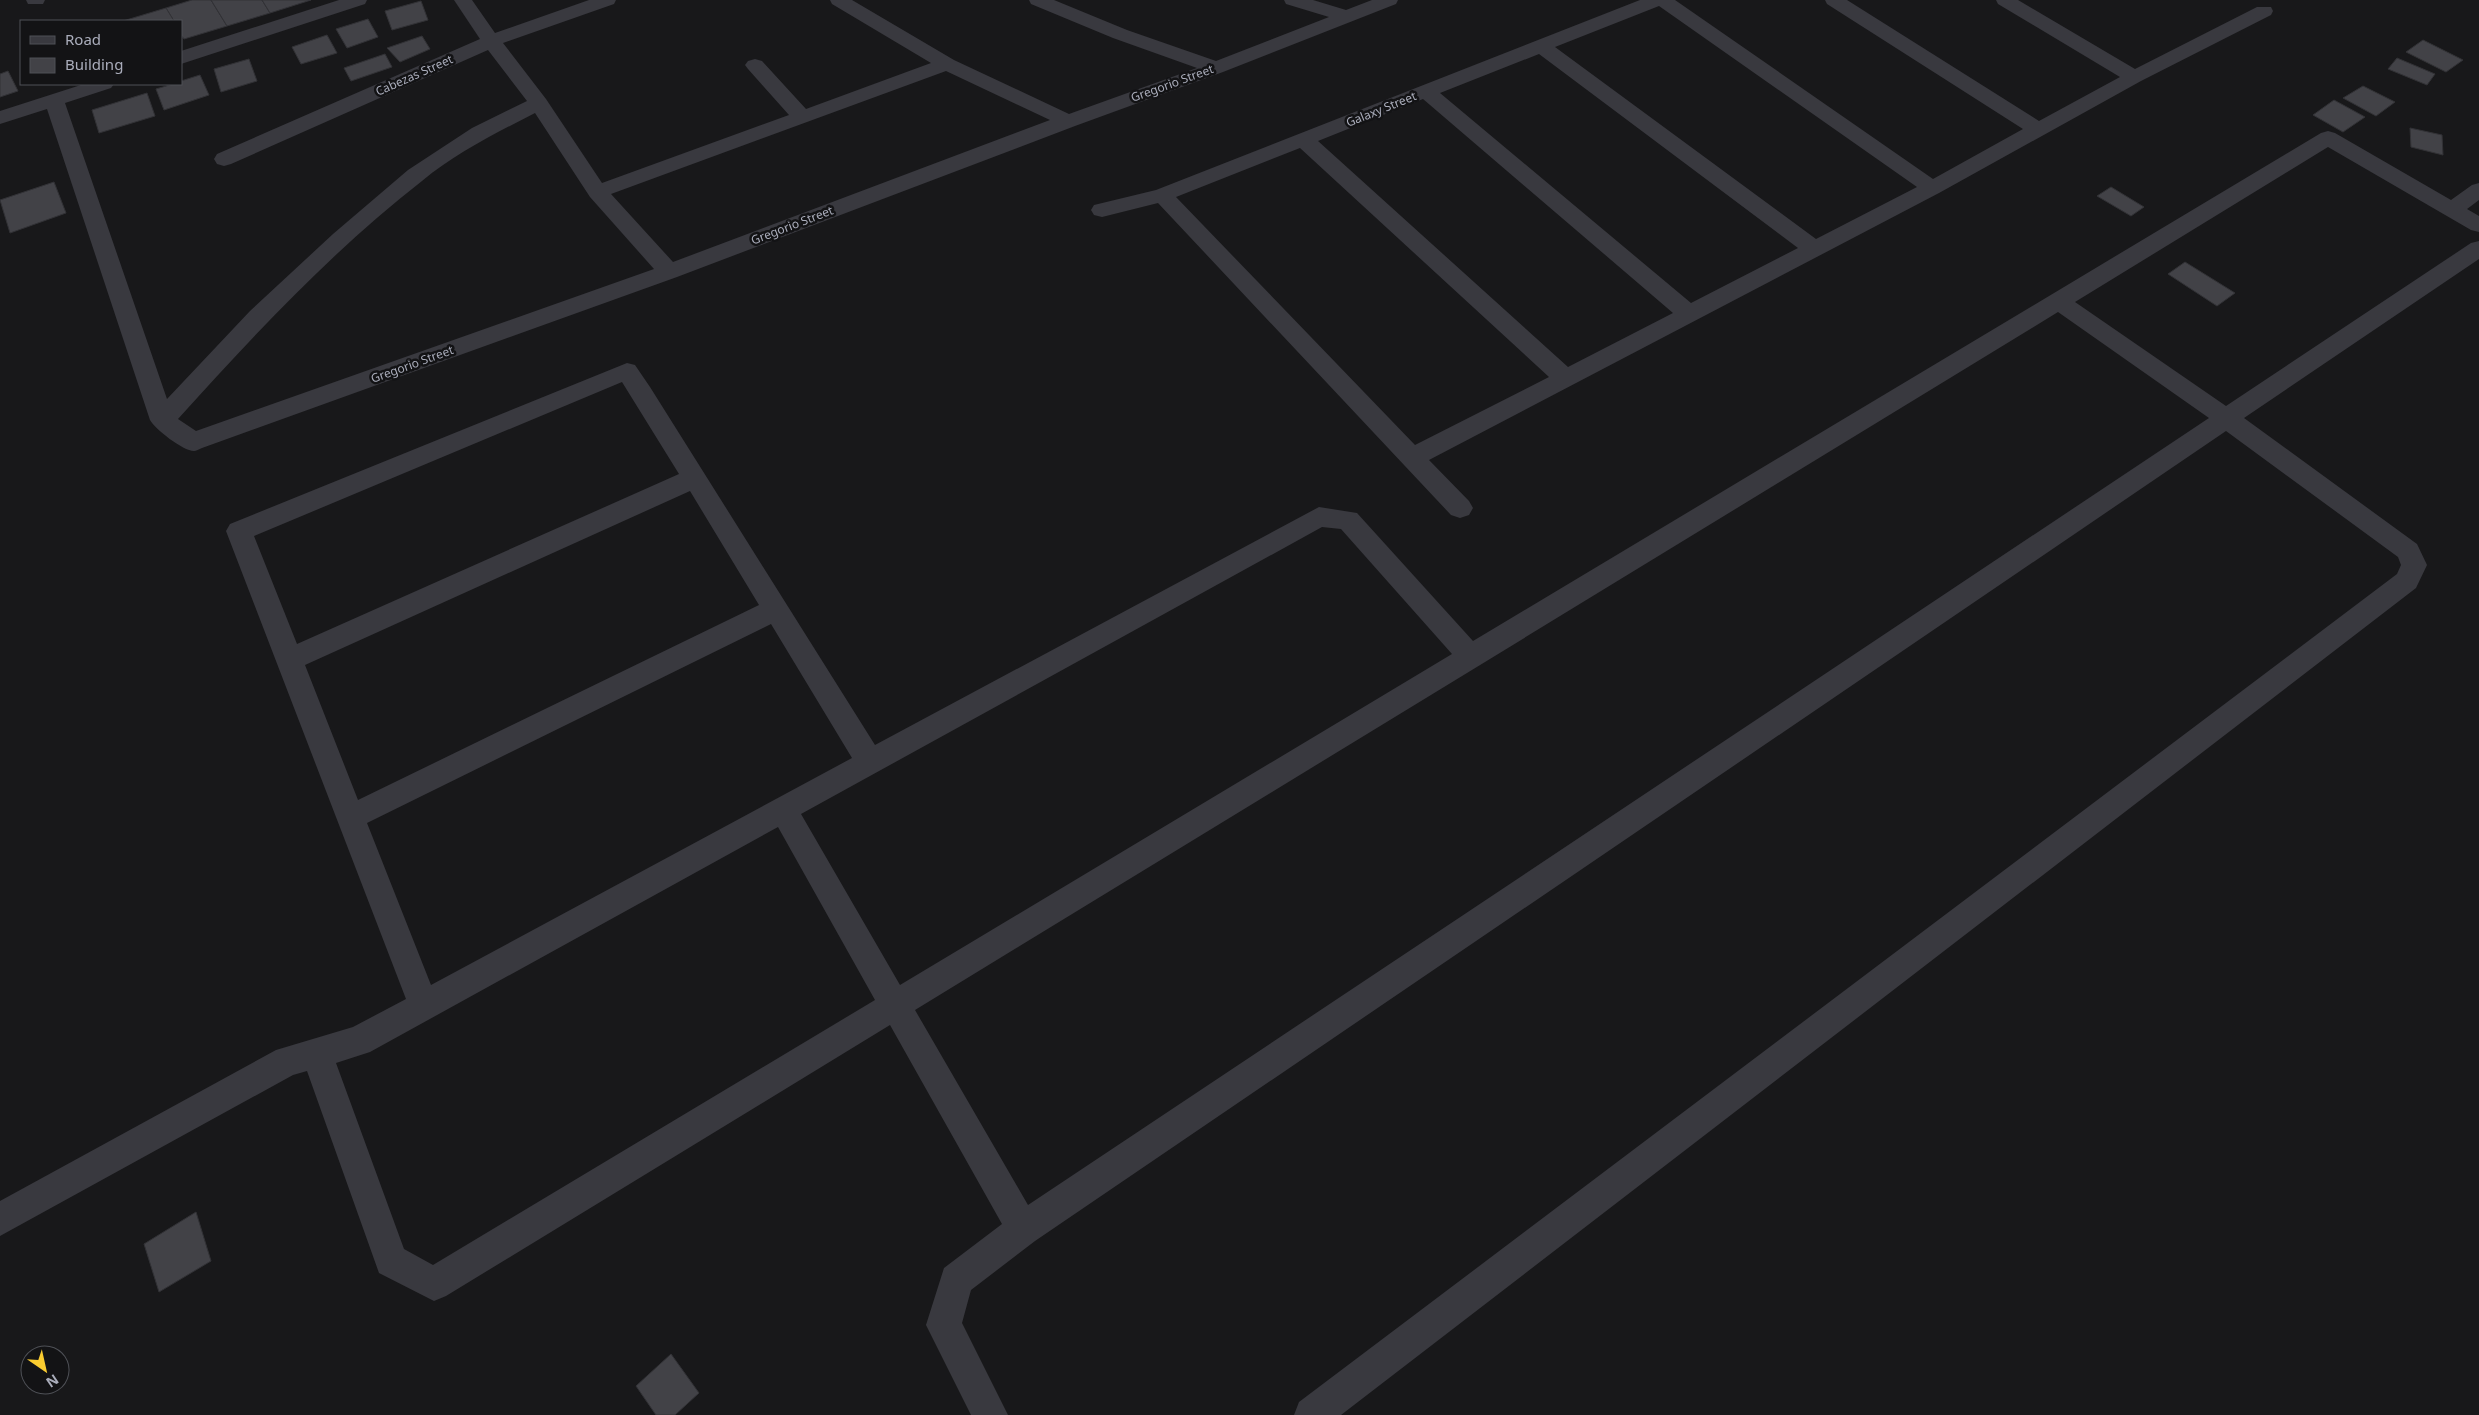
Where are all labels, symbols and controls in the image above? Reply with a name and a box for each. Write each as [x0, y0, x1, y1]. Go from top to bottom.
legend [20, 20, 182, 85]
text: Road [65, 29, 101, 49]
street label: Cabezas Street [373, 50, 456, 100]
text: Building [65, 54, 123, 74]
street label: Gregorio Street [1128, 60, 1216, 106]
street label: Galaxy Street [1343, 87, 1419, 131]
street label: Gregorio Street [748, 201, 836, 248]
street label: Gregorio Street [368, 341, 456, 387]
north arrow [20, 1345, 70, 1395]
text: N [43, 1370, 63, 1392]

